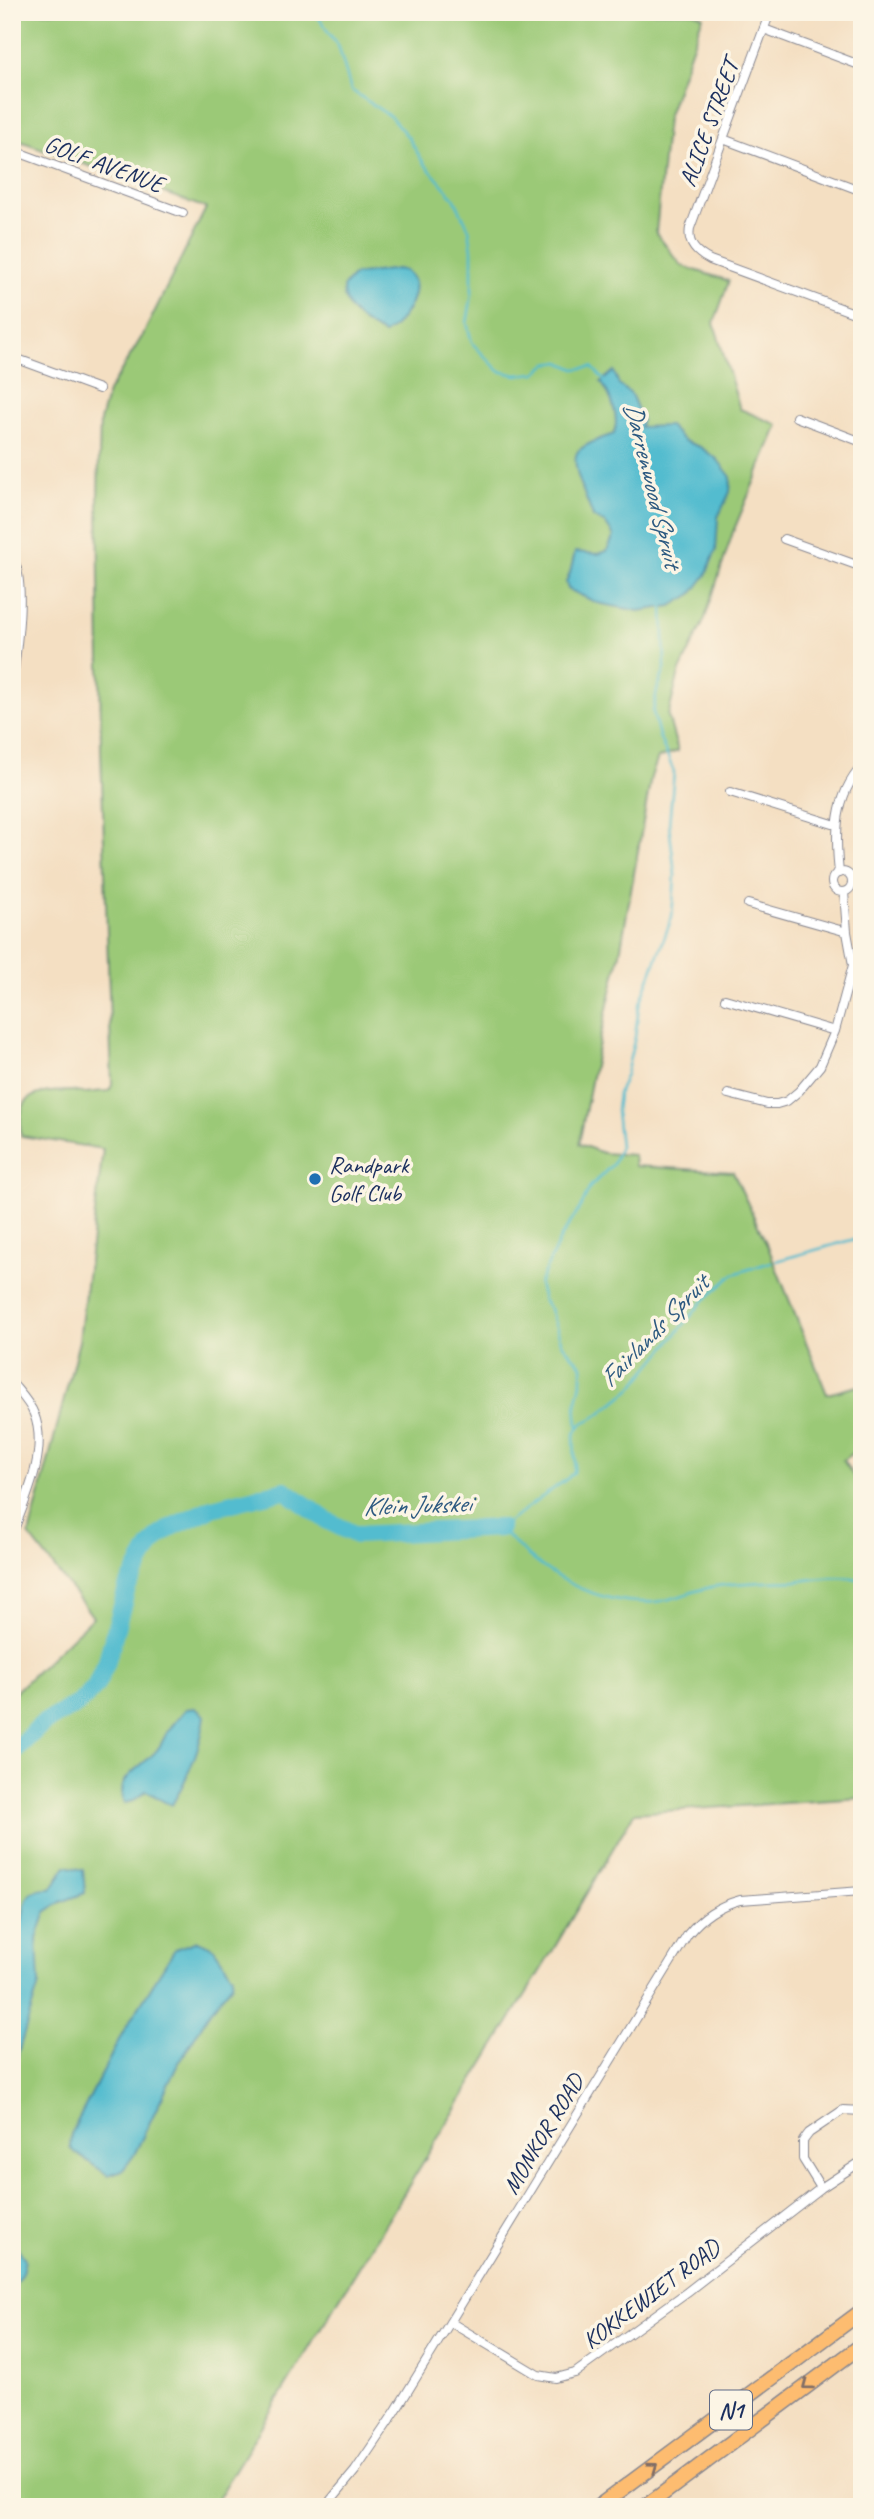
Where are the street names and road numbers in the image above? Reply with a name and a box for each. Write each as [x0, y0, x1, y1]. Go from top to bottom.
street label: ALICE STREET [672, 50, 748, 190]
street label: GOLF AVENUE [41, 129, 170, 200]
street label: MONKOR ROAD [496, 2067, 592, 2199]
street label: KOKKEWIET ROAD [576, 2231, 727, 2355]
road number: N1 [710, 2390, 752, 2430]

